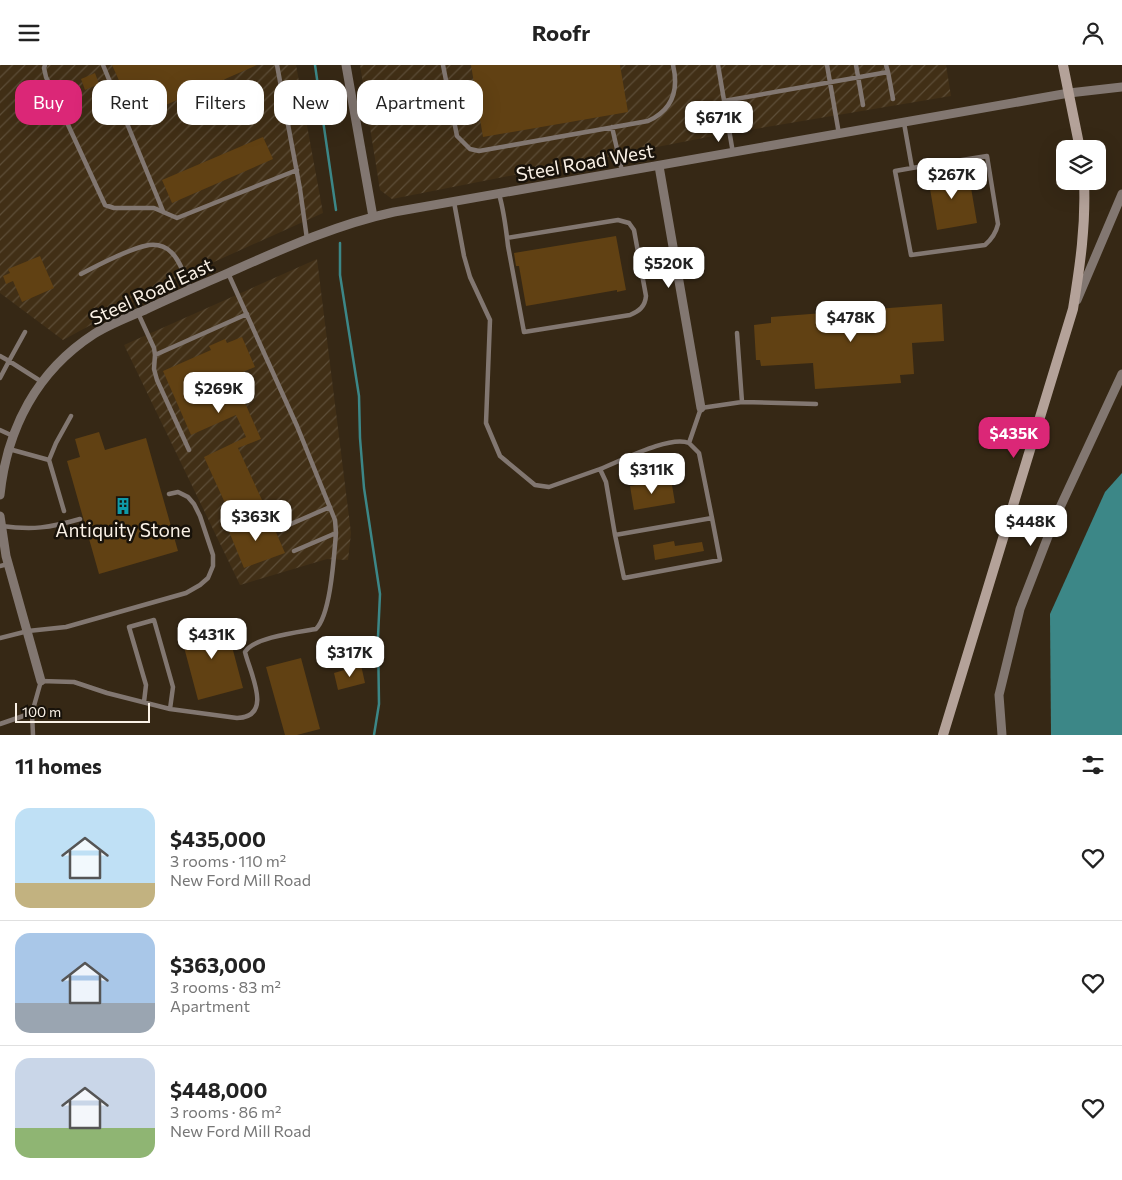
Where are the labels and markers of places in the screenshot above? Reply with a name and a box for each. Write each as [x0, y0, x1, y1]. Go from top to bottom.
pin: $671K [684, 101, 754, 143]
pin: $267K [917, 157, 987, 200]
pin: $520K [634, 247, 704, 289]
pin: $478K [816, 301, 886, 343]
pin: $269K [184, 371, 254, 414]
pin: $435K [979, 417, 1049, 459]
pin: $311K [617, 453, 687, 495]
building icon: Antiquity Stone [113, 496, 133, 516]
pin: $363K [221, 499, 291, 542]
pin: $448K [996, 505, 1066, 547]
place label: Antiquity Stone [55, 518, 191, 541]
pin: $431K [177, 617, 247, 660]
pin: $317K [315, 635, 385, 678]

